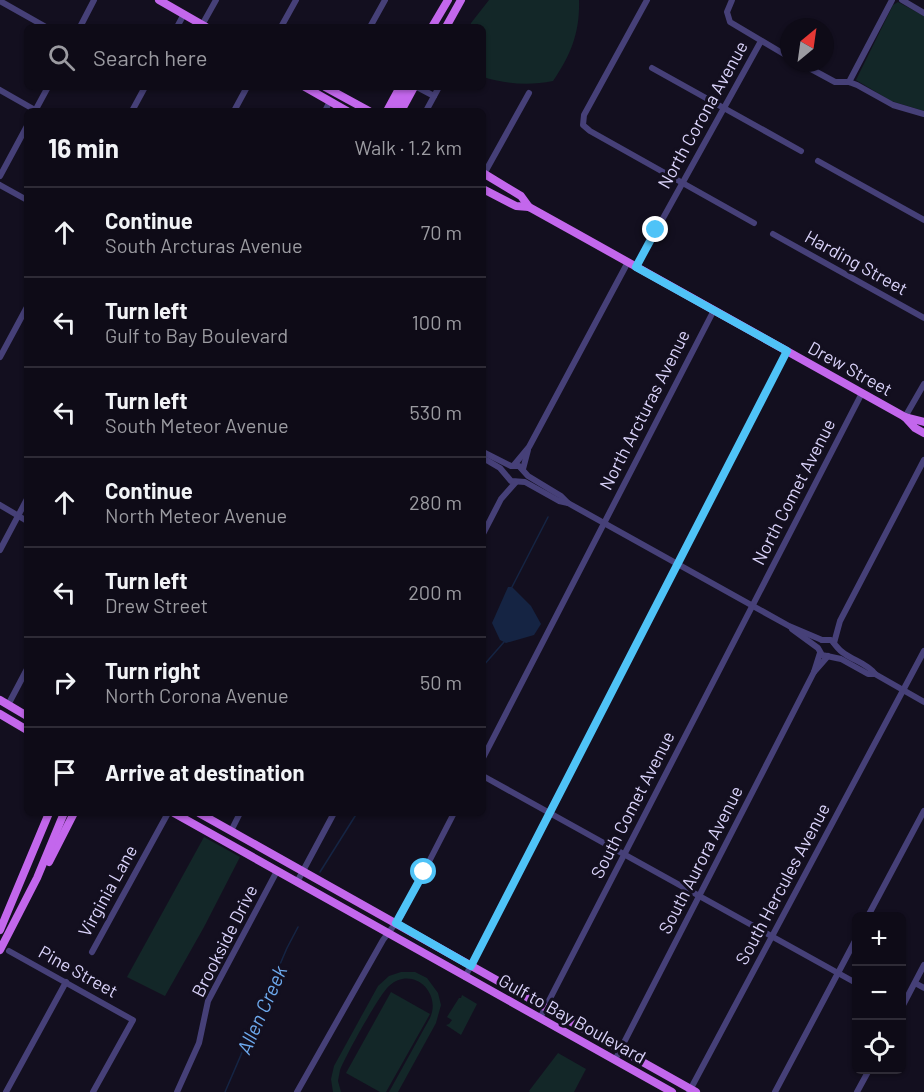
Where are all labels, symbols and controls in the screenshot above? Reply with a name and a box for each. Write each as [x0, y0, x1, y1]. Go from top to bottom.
north arrow [780, 18, 834, 72]
search box [24, 24, 486, 90]
street label: North Corona Avenue [652, 37, 752, 192]
icon: search [45, 41, 78, 74]
text: Search here [93, 44, 207, 70]
text: 16 min [48, 132, 119, 163]
text: Walk · 1.2 km [355, 135, 462, 159]
text: Continue [105, 207, 193, 233]
icon: ahead [48, 216, 81, 249]
route end [642, 216, 668, 242]
text: 70 m [421, 220, 462, 244]
street label: Harding Street [801, 225, 912, 299]
text: South Arcturas Avenue [105, 233, 303, 257]
text: Turn left [105, 297, 188, 323]
icon: left [48, 306, 81, 339]
text: 100 m [412, 310, 462, 334]
text: Gulf to Bay Boulevard [105, 323, 288, 347]
street label: North Arcturas Avenue [594, 326, 694, 493]
street label: Drew Street [805, 336, 896, 400]
text: Turn left [105, 387, 188, 413]
icon: left [48, 396, 81, 429]
text: 530 m [410, 400, 462, 424]
text: South Meteor Avenue [105, 413, 289, 437]
street label: North Comet Avenue [747, 415, 839, 568]
text: Continue [105, 477, 193, 503]
icon: ahead [48, 486, 81, 519]
text: 280 m [409, 490, 462, 514]
text: North Meteor Avenue [105, 503, 287, 527]
text: Turn left [105, 567, 188, 593]
icon: left [48, 576, 81, 609]
text: 200 m [408, 580, 462, 604]
text: Drew Street [105, 593, 208, 617]
text: Turn right [105, 657, 200, 683]
icon: right [48, 666, 81, 699]
text: 50 m [420, 670, 462, 694]
text: North Corona Avenue [105, 683, 289, 707]
street label: South Comet Avenue [586, 727, 679, 882]
icon: arrive [48, 756, 81, 789]
text: Arrive at destination [105, 759, 304, 785]
street label: South Aurora Avenue [653, 782, 747, 937]
street label: South Hercules Avenue [730, 799, 834, 968]
street label: Virginia Lane [73, 841, 141, 940]
route start [410, 858, 436, 884]
street label: Brookside Drive [186, 881, 262, 1000]
map controls [852, 912, 906, 1074]
button: + [852, 912, 906, 966]
street label: Pine Street [35, 940, 122, 1002]
water label: Allen Creek [231, 961, 291, 1058]
button: − [852, 966, 906, 1020]
street label: Gulf to Bay Boulevard [495, 969, 650, 1068]
button: locate [852, 1020, 906, 1074]

